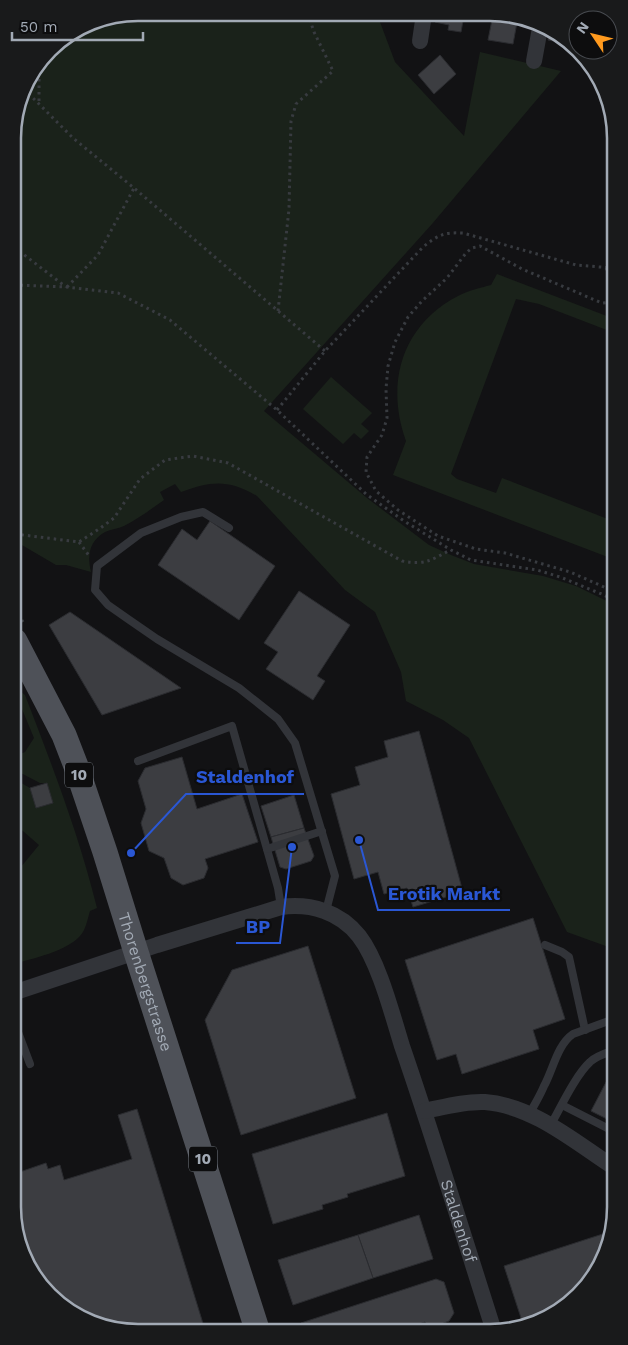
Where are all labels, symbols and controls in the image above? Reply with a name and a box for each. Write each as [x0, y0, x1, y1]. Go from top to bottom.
scale bar [12, 10, 144, 42]
north arrow [568, 10, 618, 60]
text: 50 m [20, 18, 57, 36]
text: N [573, 19, 592, 36]
callout: Staldenhof [186, 761, 304, 794]
road number: 10 [65, 762, 93, 788]
text: Staldenhof [196, 766, 295, 787]
callout: Erotik Markt [378, 877, 510, 910]
text: Erotik Markt [388, 883, 500, 904]
street label: Thorenbergstrasse [114, 910, 176, 1054]
callout: BP [236, 910, 280, 943]
text: BP [246, 916, 270, 937]
road number: 10 [189, 1146, 217, 1172]
street label: Staldenhof [437, 1177, 481, 1265]

